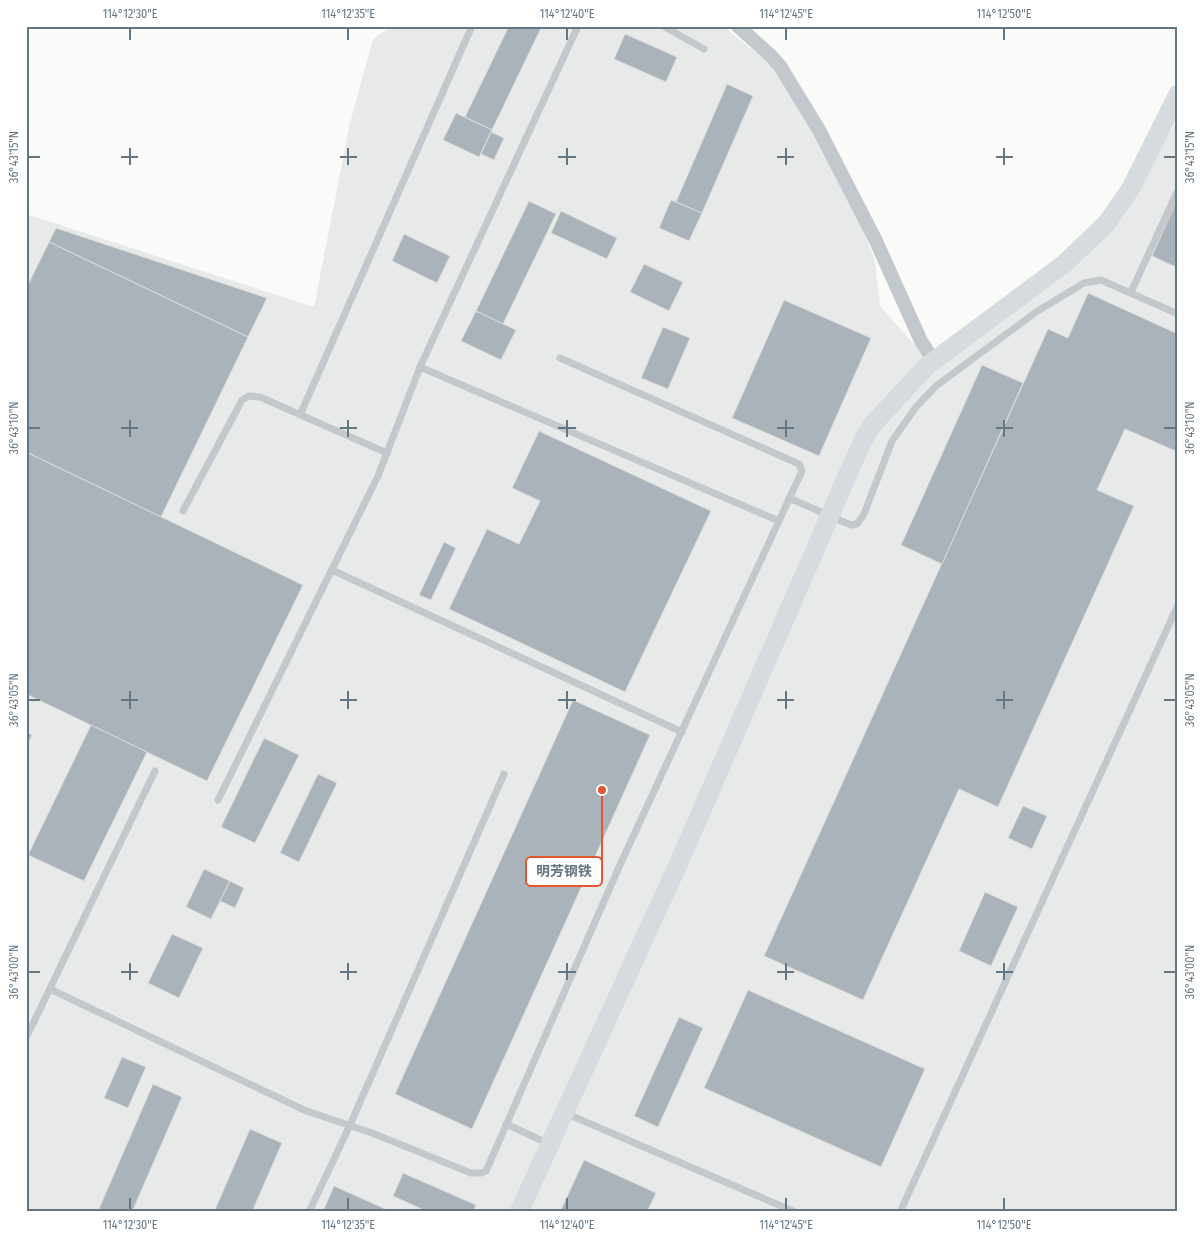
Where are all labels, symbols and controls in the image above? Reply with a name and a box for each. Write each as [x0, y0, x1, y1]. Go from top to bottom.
text: 114°12'30"E [103, 7, 158, 21]
text: 114°12'35"E [321, 7, 375, 21]
text: 114°12'40"E [540, 7, 595, 21]
text: 114°12'45"E [759, 7, 813, 21]
text: 114°12'50"E [977, 7, 1032, 21]
text: 36°43'15"N [7, 131, 21, 183]
text: 36°43'15"N [1183, 131, 1197, 183]
text: 36°43'10"N [7, 402, 21, 454]
text: 36°43'10"N [1183, 402, 1197, 454]
text: 36°43'05"N [7, 673, 21, 727]
text: 36°43'05"N [1183, 673, 1197, 727]
callout: 明芳钢铁 [526, 857, 602, 886]
text: 明芳钢铁 [536, 863, 592, 880]
text: 36°43'00"N [7, 945, 21, 999]
text: 36°43'00"N [1183, 945, 1197, 999]
text: 114°12'30"E [103, 1218, 158, 1232]
text: 114°12'35"E [321, 1218, 375, 1232]
text: 114°12'40"E [540, 1218, 595, 1232]
text: 114°12'45"E [759, 1218, 813, 1232]
text: 114°12'50"E [977, 1218, 1032, 1232]

